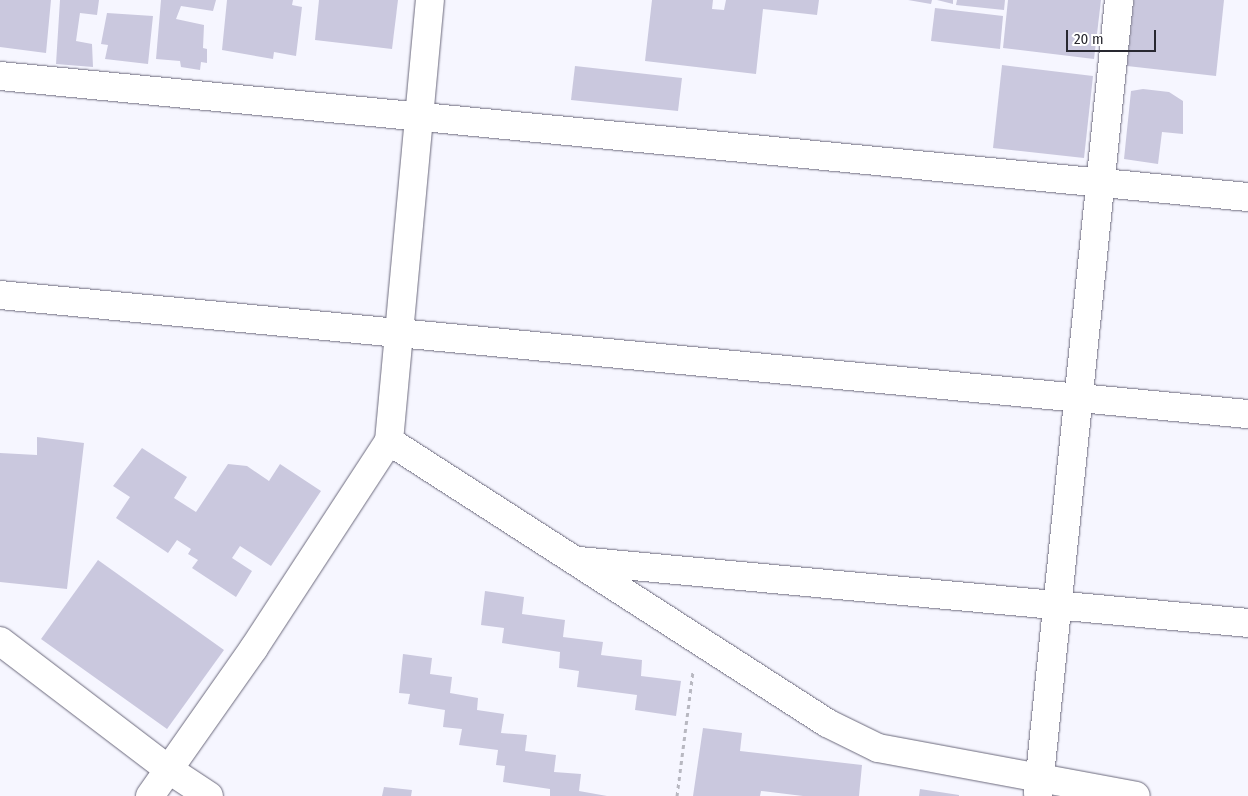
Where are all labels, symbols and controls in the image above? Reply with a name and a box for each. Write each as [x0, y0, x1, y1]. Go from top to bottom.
scale bar [1068, 20, 1158, 52]
text: 20 m [1074, 30, 1104, 48]

